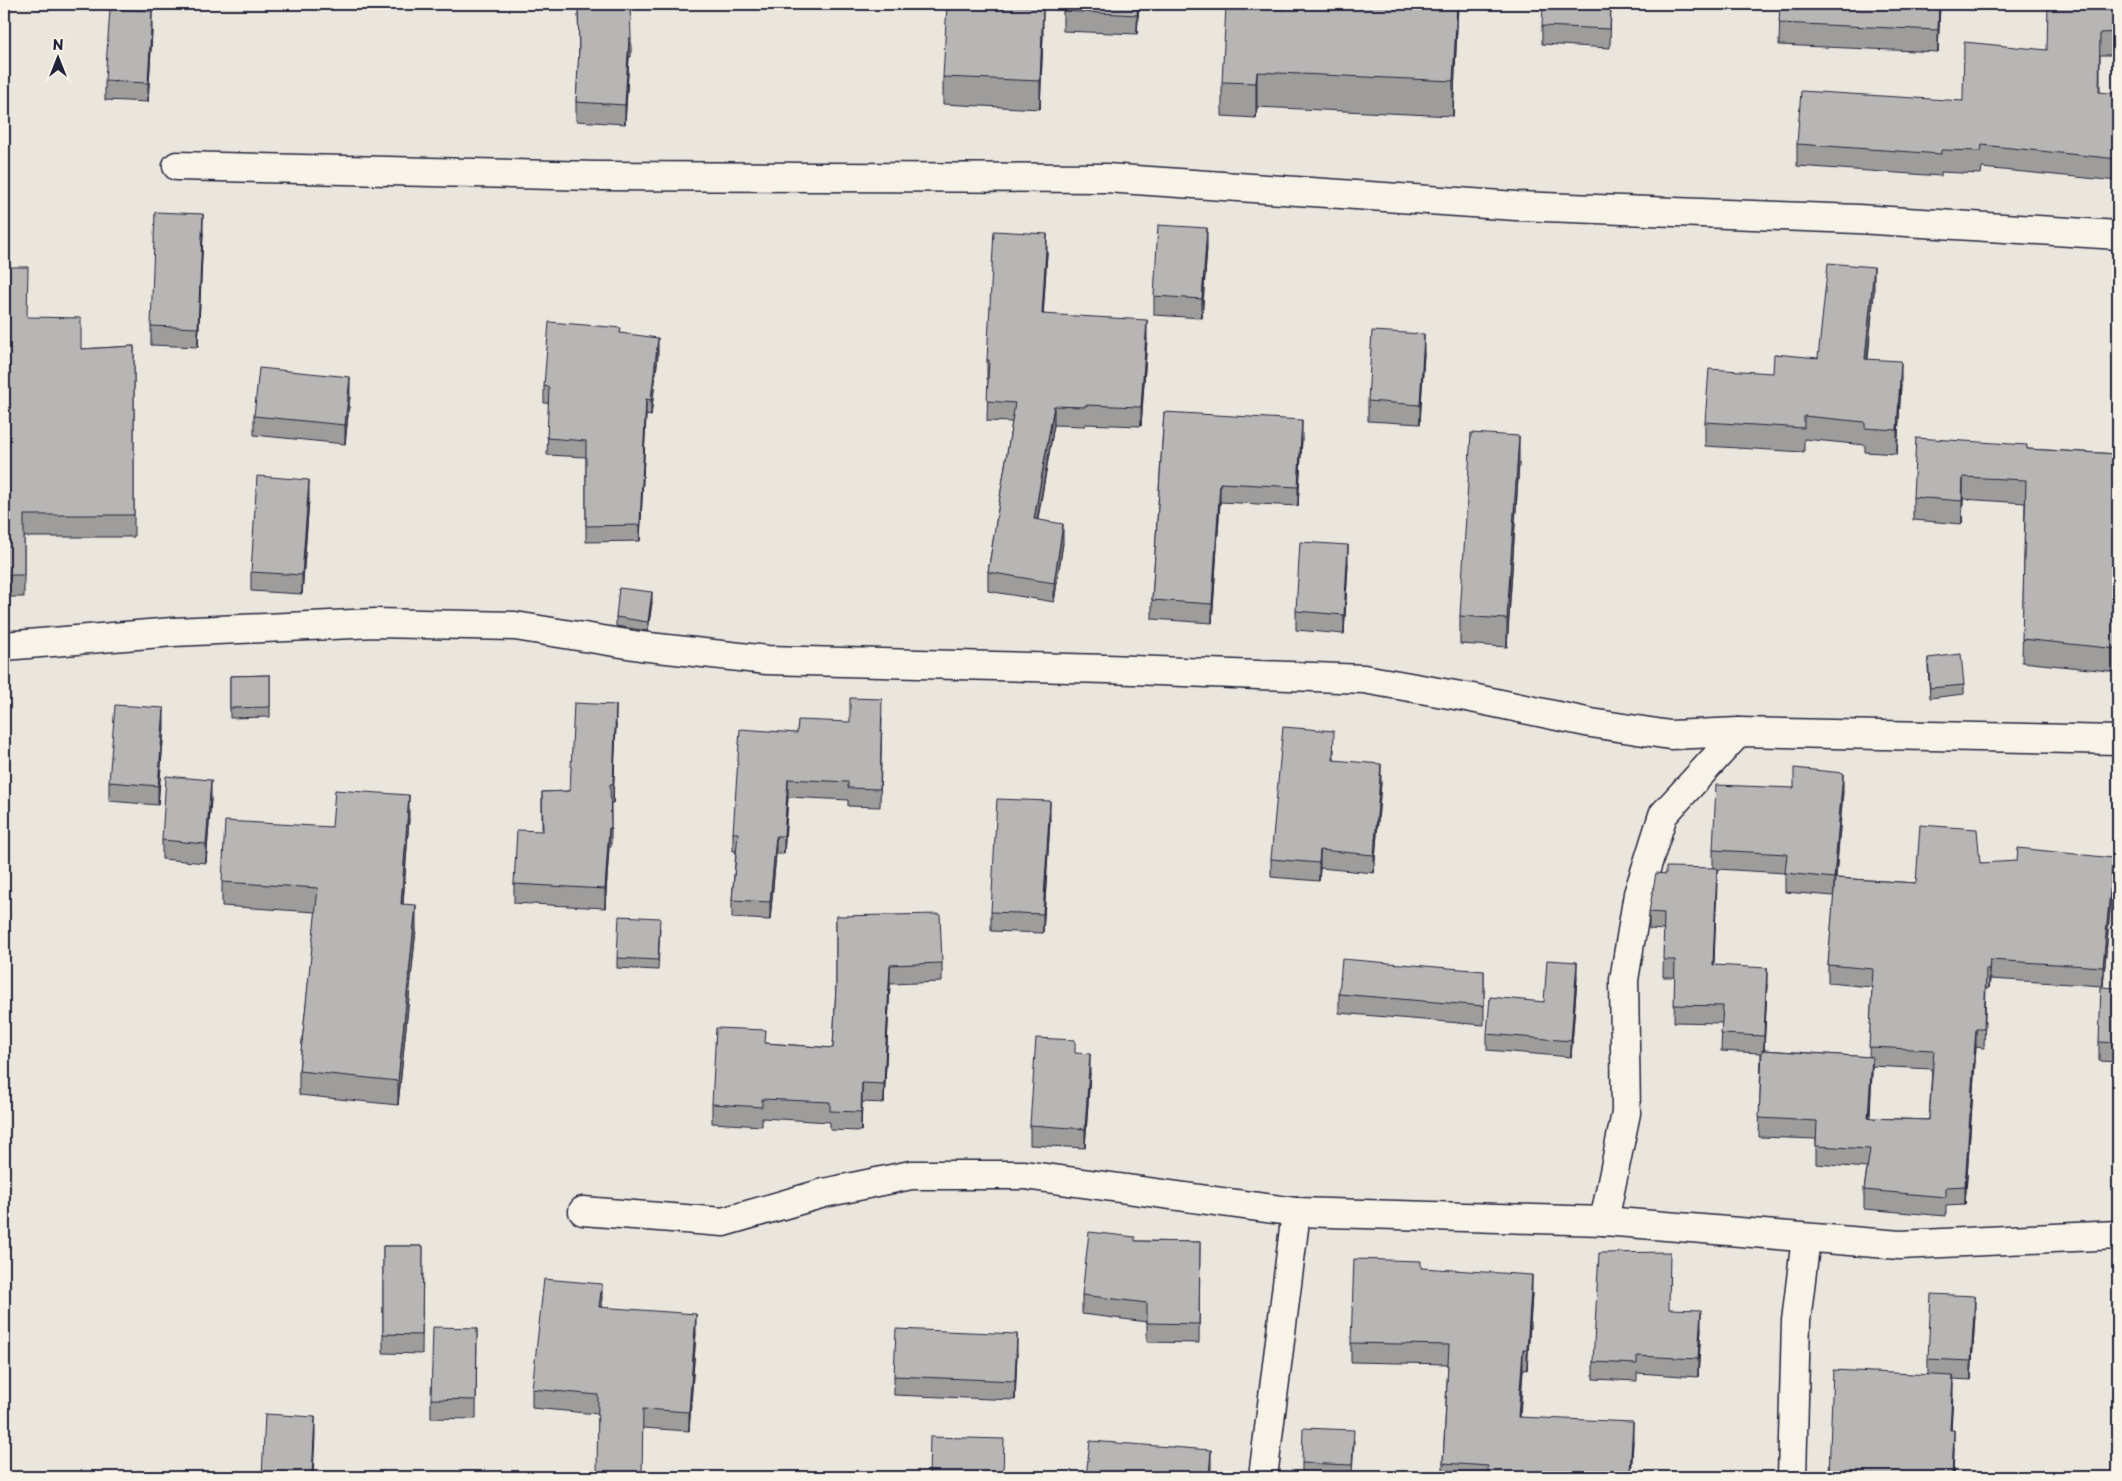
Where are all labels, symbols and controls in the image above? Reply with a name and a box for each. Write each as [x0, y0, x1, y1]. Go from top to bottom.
north arrow [32, 32, 82, 82]
text: N [52, 34, 64, 55]

